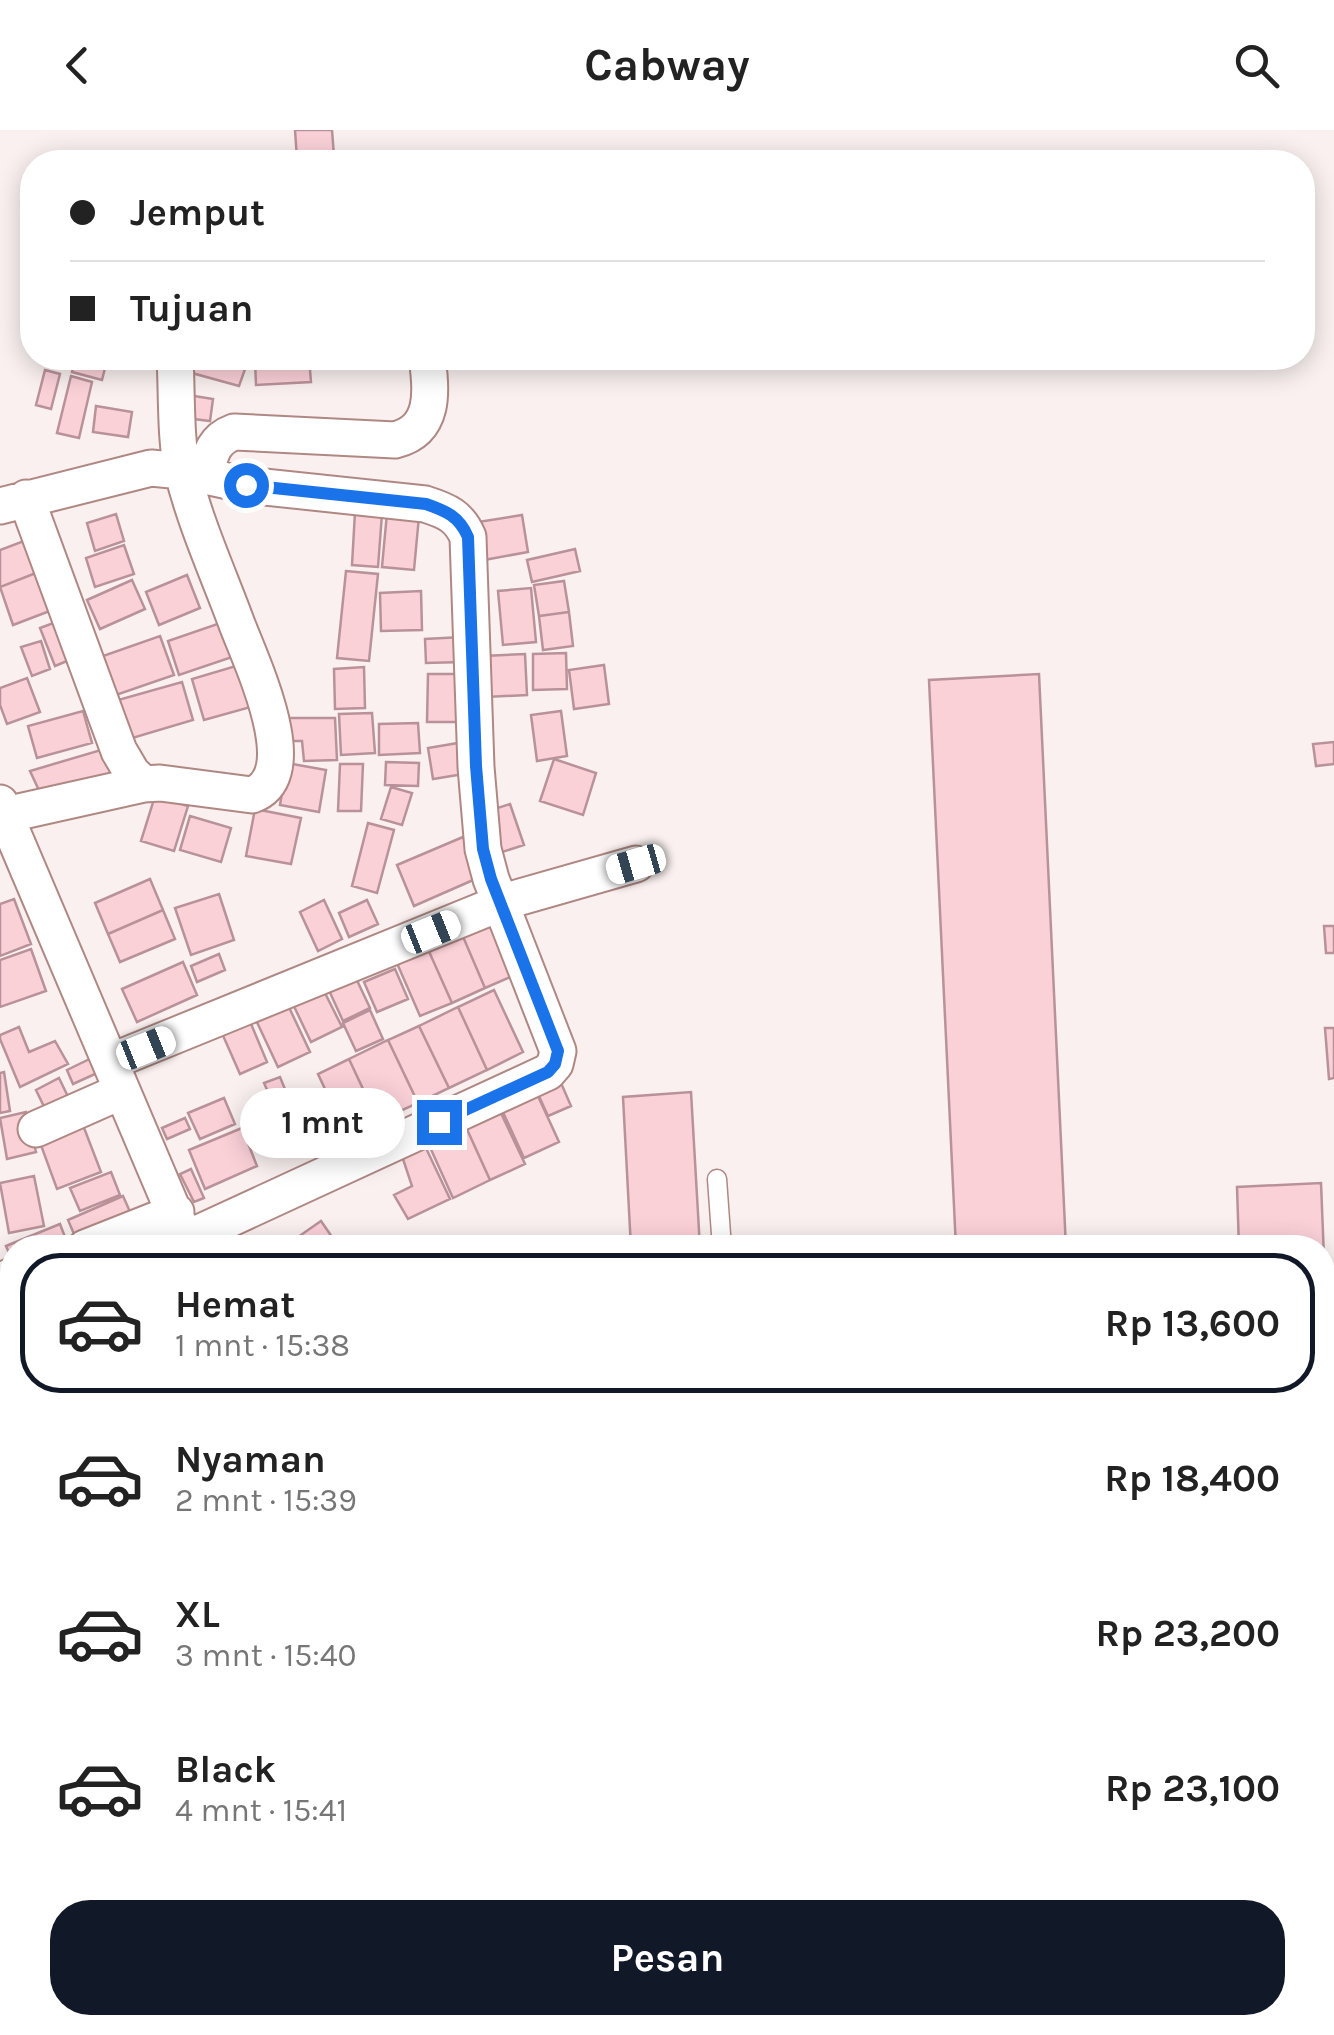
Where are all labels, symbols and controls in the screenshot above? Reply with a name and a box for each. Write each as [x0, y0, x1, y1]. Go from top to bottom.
icon: back [50, 38, 105, 93]
icon: search [1229, 38, 1284, 93]
text: Cabway [584, 39, 750, 91]
text: Jemput [130, 190, 265, 235]
text: Tujuan [130, 286, 253, 331]
route start [224, 463, 269, 508]
car [603, 841, 669, 887]
car [398, 907, 464, 957]
car [113, 1023, 179, 1073]
callout: 1 mnt [239, 1087, 404, 1157]
route end [417, 1100, 462, 1145]
text: 1 mnt [281, 1104, 364, 1141]
icon: car [55, 1278, 145, 1368]
text: Hemat [175, 1282, 295, 1327]
text: Rp 13,600 [1105, 1301, 1280, 1346]
text: 1 mnt · 15:38 [175, 1327, 350, 1364]
icon: car [55, 1433, 145, 1523]
text: Nyaman [175, 1437, 326, 1482]
text: Rp 18,400 [1104, 1456, 1280, 1501]
text: 2 mnt · 15:39 [175, 1482, 357, 1519]
icon: car [55, 1588, 145, 1678]
text: XL [175, 1592, 220, 1637]
text: Rp 23,200 [1095, 1611, 1280, 1656]
text: 3 mnt · 15:40 [175, 1637, 357, 1674]
icon: car [55, 1743, 145, 1833]
text: Black [175, 1747, 276, 1792]
text: Rp 23,100 [1105, 1766, 1280, 1811]
text: 4 mnt · 15:41 [175, 1792, 347, 1829]
button: Pesan [50, 1900, 1285, 2015]

